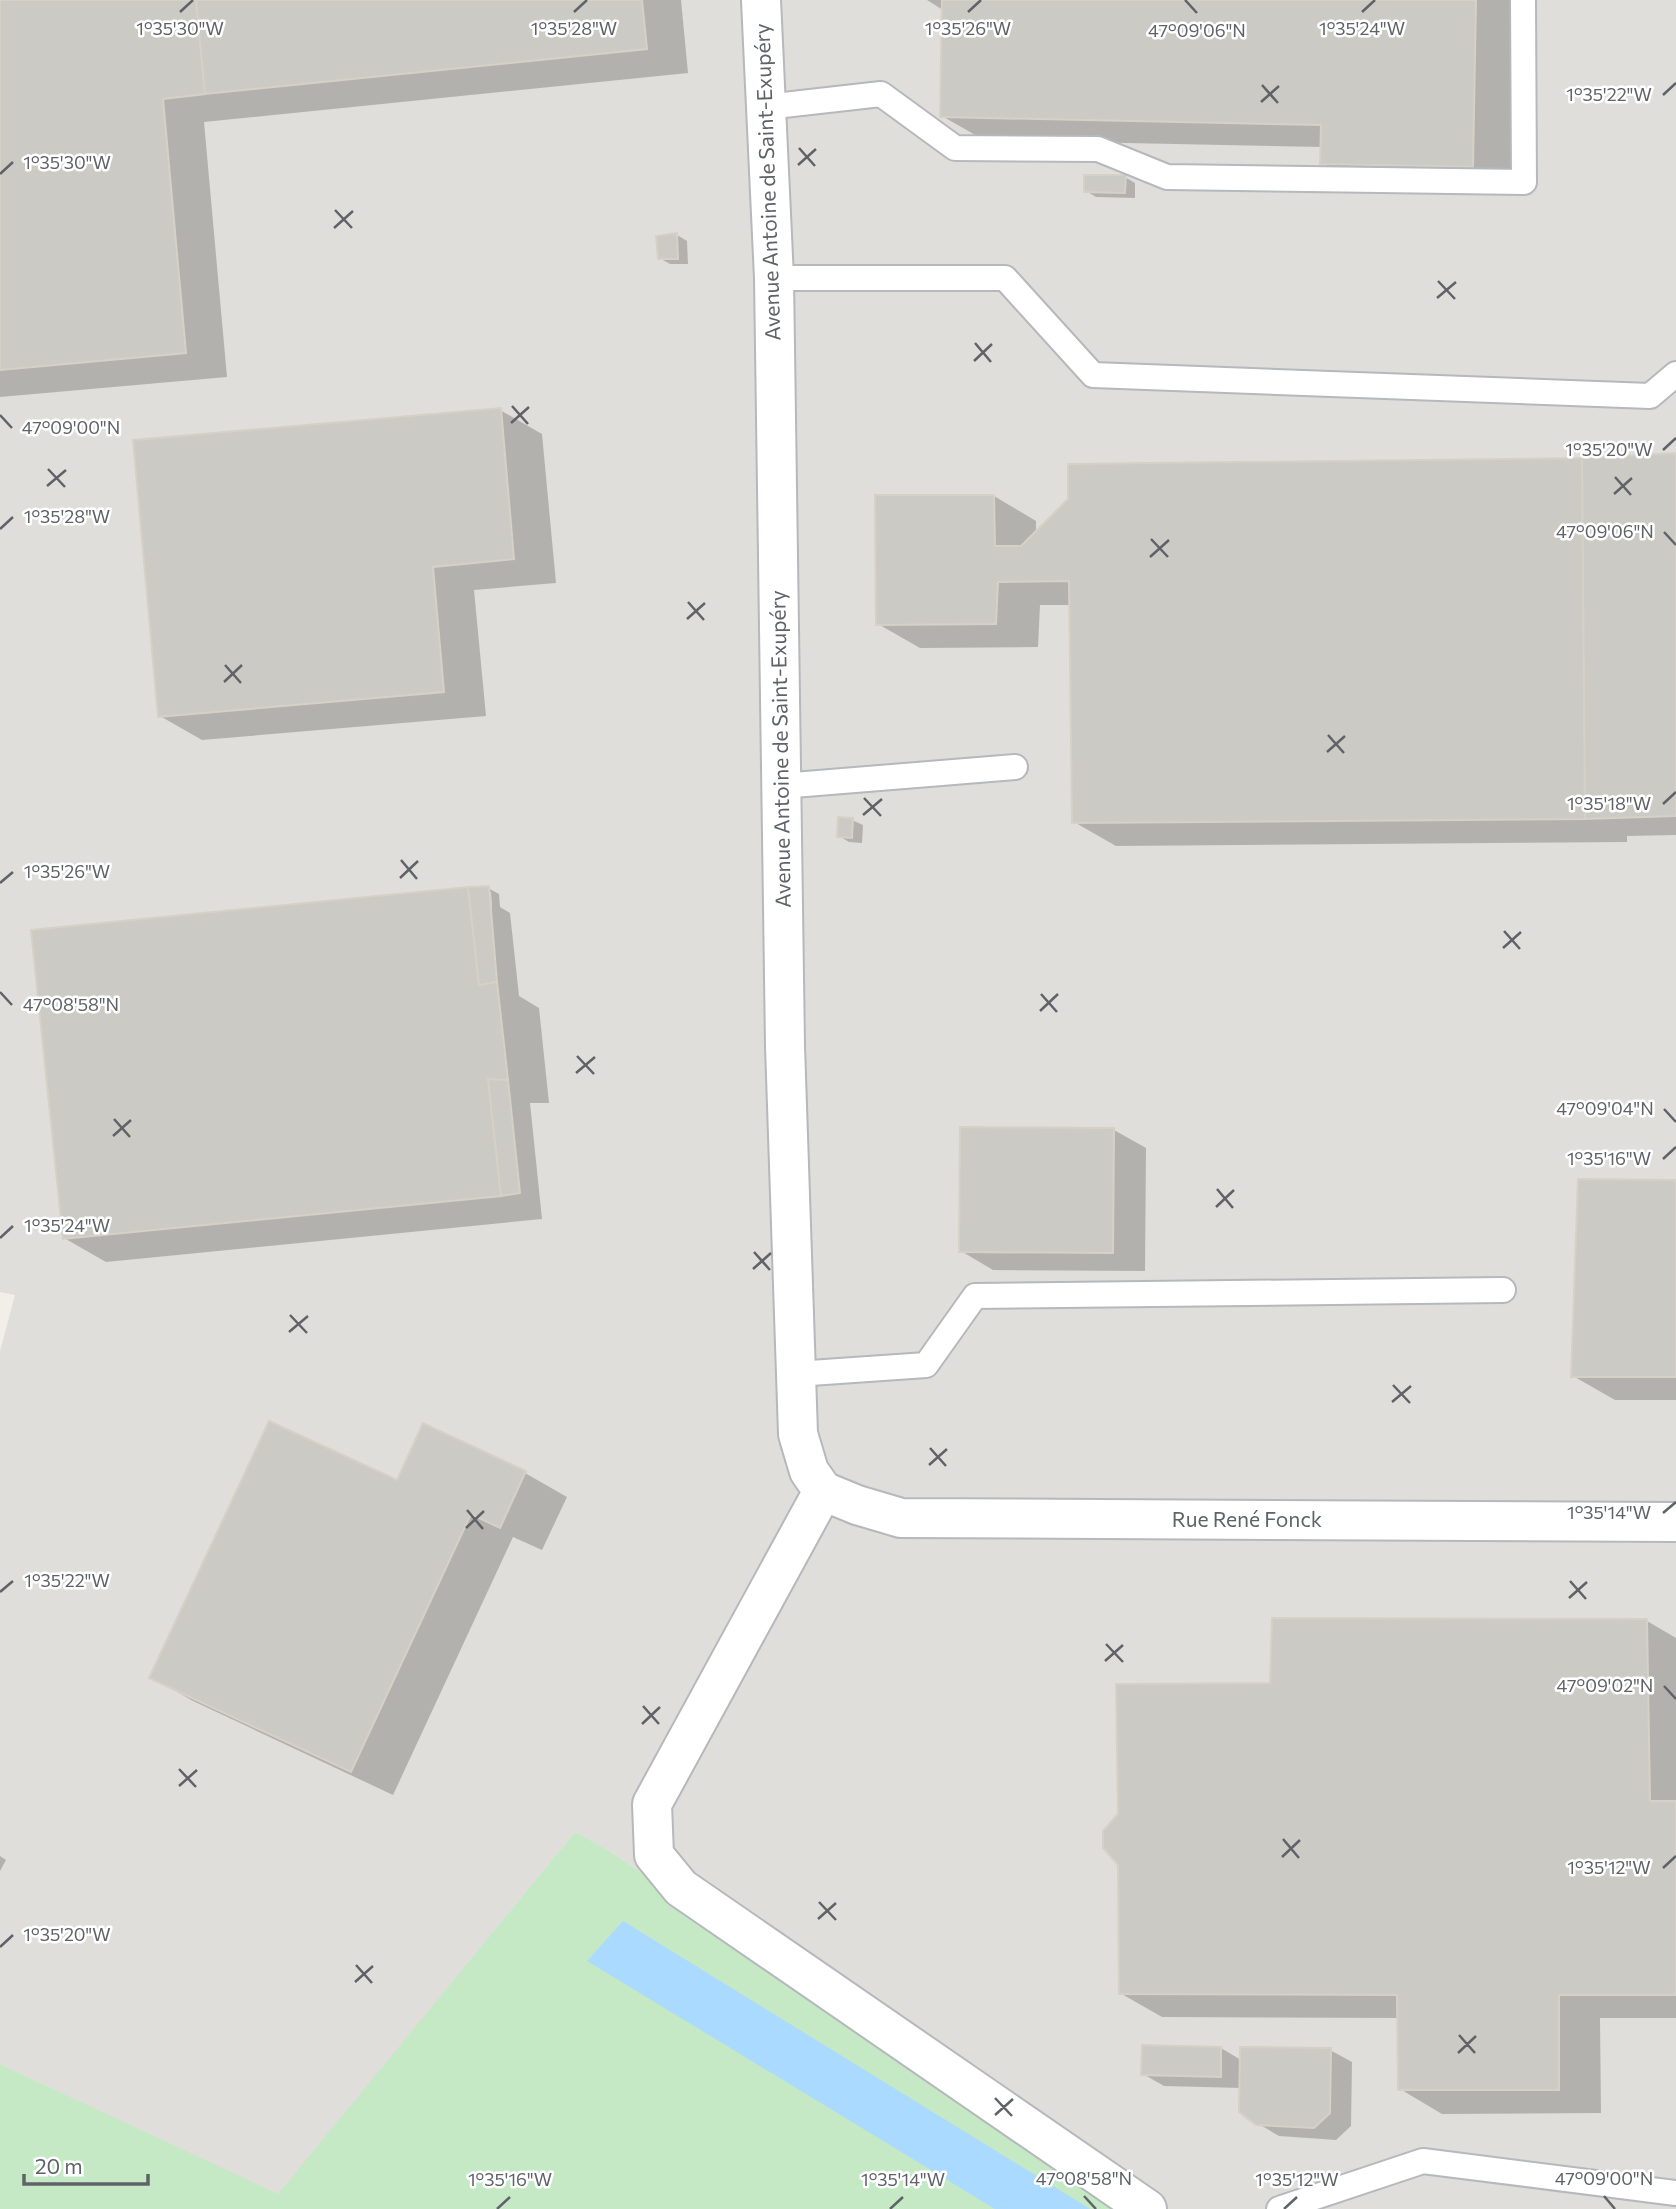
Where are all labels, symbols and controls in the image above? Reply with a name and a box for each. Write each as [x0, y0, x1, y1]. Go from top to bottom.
text: 1°35'30"W [136, 17, 224, 39]
text: 1°35'28"W [531, 17, 617, 39]
text: 1°35'26"W [925, 17, 1011, 39]
text: 1°35'24"W [1319, 17, 1405, 39]
text: 47°09'06"N [1148, 19, 1246, 41]
street label: Avenue Antoine de Saint-Exupéry [748, 23, 785, 341]
text: 1°35'22"W [1566, 83, 1652, 105]
text: 1°35'30"W [23, 151, 111, 173]
text: 47°09'00"N [22, 416, 120, 438]
text: 1°35'20"W [1565, 438, 1653, 460]
text: 1°35'28"W [24, 505, 110, 527]
text: 47°09'06"N [1556, 520, 1654, 542]
street label: Avenue Antoine de Saint-Exupéry [764, 590, 795, 908]
text: 1°35'18"W [1567, 792, 1651, 814]
text: 1°35'26"W [24, 860, 110, 882]
text: 47°08'58"N [23, 993, 119, 1015]
text: 47°09'04"N [1556, 1097, 1654, 1119]
text: 1°35'16"W [1567, 1147, 1651, 1169]
text: 1°35'24"W [24, 1214, 110, 1236]
text: 1°35'14"W [1567, 1501, 1651, 1523]
street label: Rue René Fonck [1172, 1506, 1322, 1531]
text: 1°35'22"W [24, 1569, 110, 1591]
text: 47°09'02"N [1557, 1674, 1653, 1696]
text: 1°35'12"W [1567, 1856, 1651, 1878]
text: 1°35'20"W [23, 1923, 111, 1945]
scale bar [24, 2142, 149, 2186]
text: 20 m [35, 2153, 83, 2178]
text: 47°08'58"N [1036, 2167, 1132, 2189]
text: 47°09'00"N [1555, 2167, 1653, 2189]
text: 1°35'16"W [468, 2168, 552, 2190]
text: 1°35'14"W [861, 2168, 945, 2190]
text: 1°35'12"W [1255, 2168, 1339, 2190]

